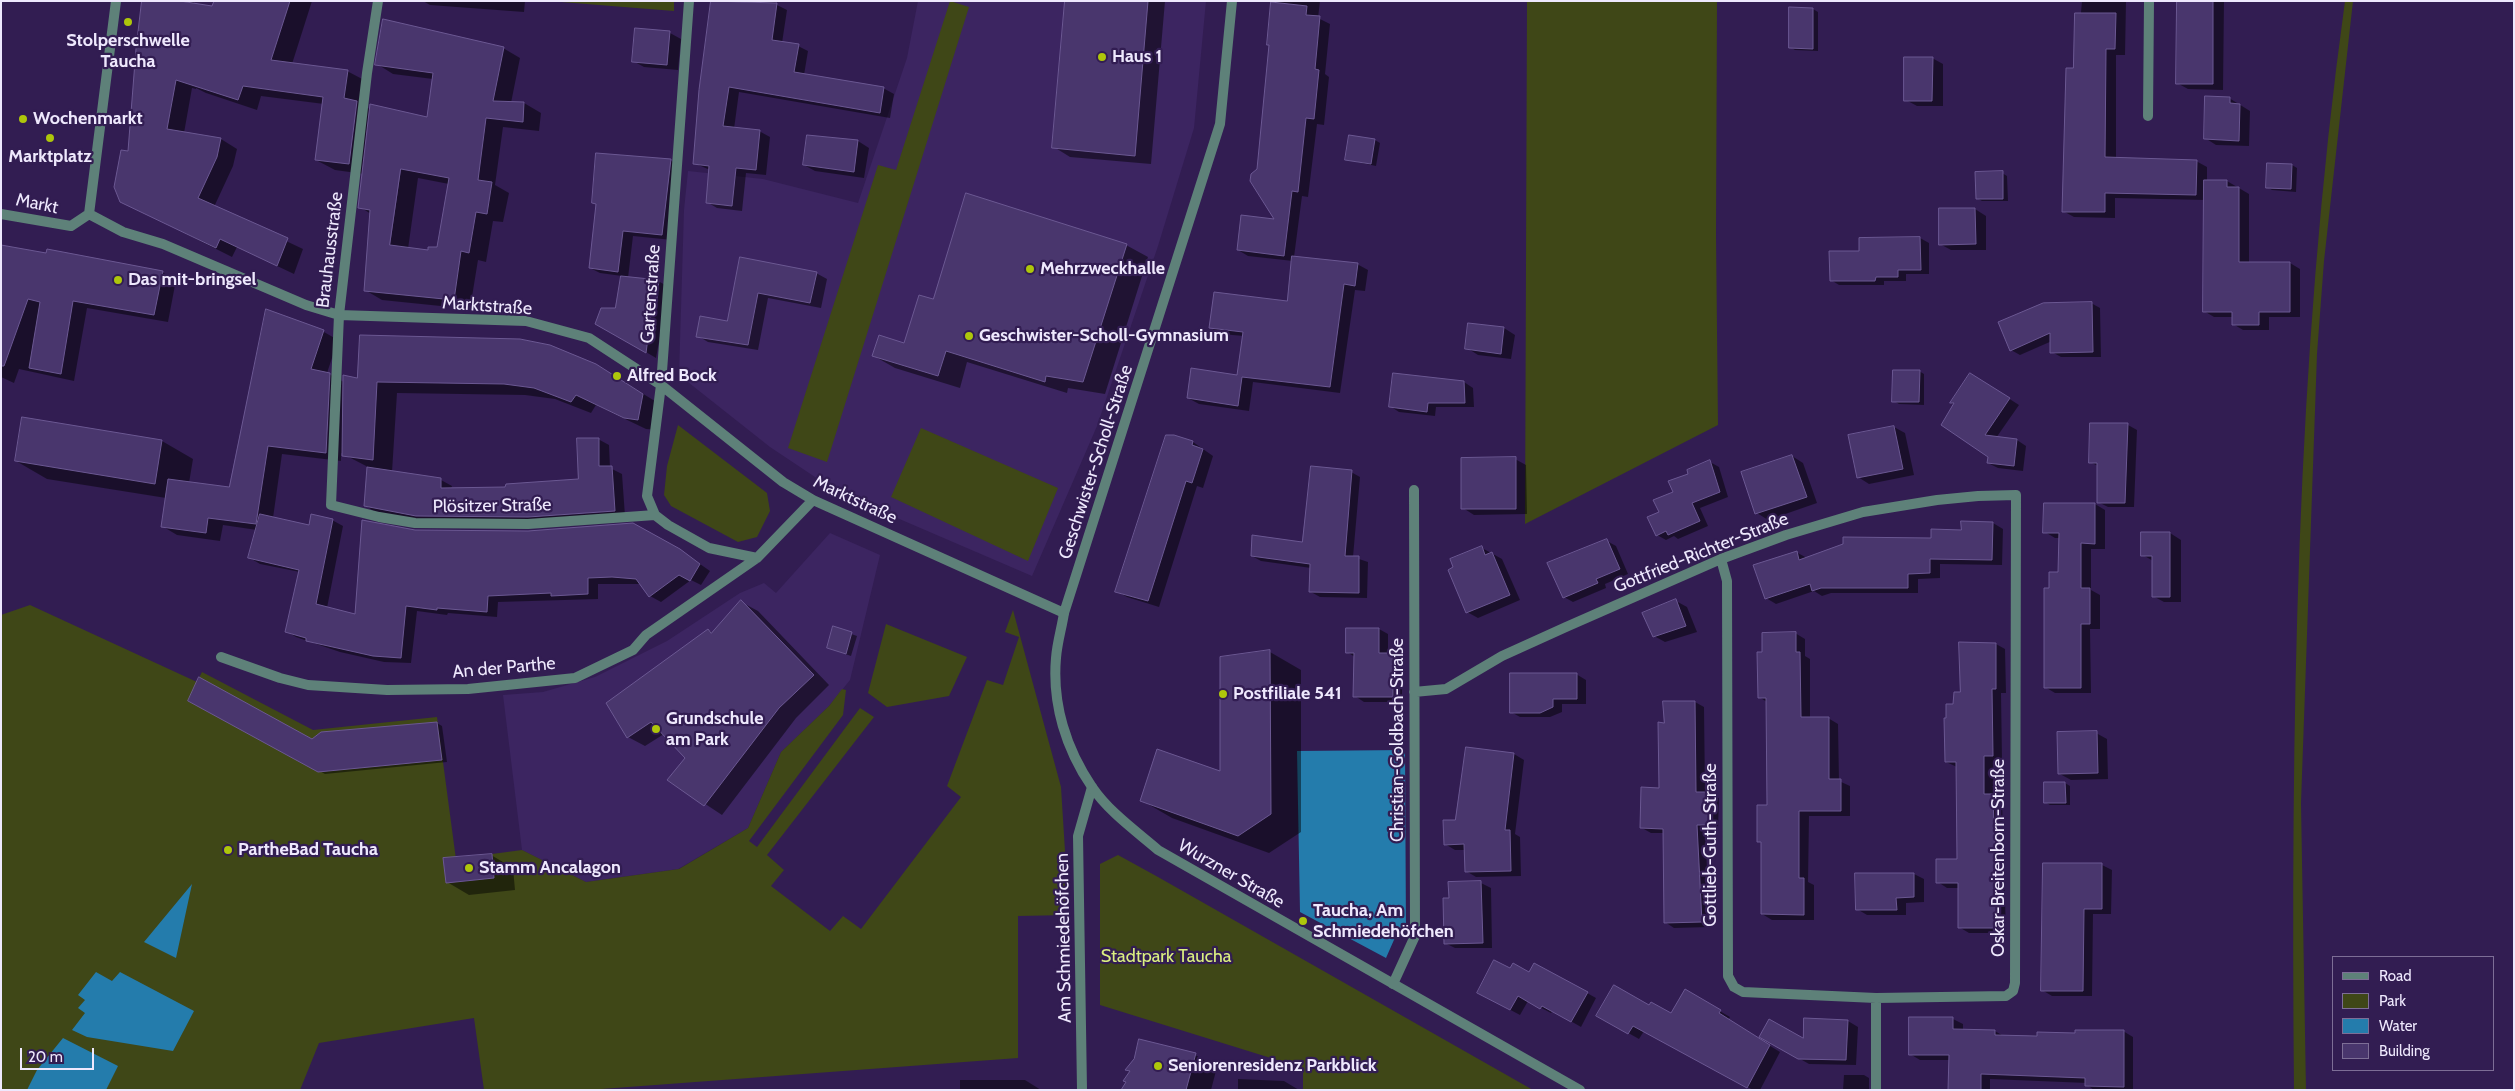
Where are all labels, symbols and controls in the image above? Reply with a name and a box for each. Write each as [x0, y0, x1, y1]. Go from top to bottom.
marker: Stolperschwelle Taucha [122, 16, 134, 28]
place label: Stolperschwelle Taucha [66, 30, 190, 72]
place label: Haus 1 [1112, 46, 1162, 68]
marker: Haus 1 [1096, 51, 1108, 63]
place label: Wochenmarkt [33, 108, 143, 130]
marker: Wochenmarkt [17, 113, 29, 125]
marker: Marktplatz [44, 132, 56, 144]
place label: Marktplatz [8, 146, 92, 168]
street label: Markt [14, 189, 60, 219]
street label: Brauhausstraße [312, 191, 348, 309]
street label: Gartenstraße [637, 244, 665, 344]
place label: Mehrzweckhalle [1040, 258, 1165, 280]
marker: Mehrzweckhalle [1024, 263, 1036, 275]
place label: Das mit-bringsel [128, 269, 256, 291]
marker: Das mit-bringsel [112, 274, 124, 286]
street label: Marktstraße [441, 292, 533, 320]
place label: Geschwister-Scholl-Gymnasium [979, 325, 1229, 347]
marker: Geschwister-Scholl-Gymnasium [963, 330, 975, 342]
street label: Geschwister-Scholl-Straße [1054, 362, 1138, 562]
place label: Alfred Bock [627, 365, 717, 387]
marker: Alfred Bock [611, 370, 623, 382]
street label: Marktstraße [810, 471, 900, 529]
street label: Plösitzer Straße [432, 494, 552, 518]
street label: Gottfried-Richter-Straße [1611, 508, 1791, 598]
street label: Christian-Goldbach-Straße [1387, 638, 1409, 842]
street label: An der Parthe [451, 653, 557, 683]
place label: Postfiliale 541 [1233, 683, 1342, 705]
marker: Postfiliale 541 [1217, 688, 1229, 700]
place label: Grundschule am Park [666, 708, 763, 751]
marker: Grundschule am Park [650, 723, 662, 735]
street label: Oskar-Breitenborn-Straße [1988, 759, 2010, 957]
street label: Gottlieb-Guth-Straße [1700, 763, 1722, 927]
street label: Wurzner Straße [1174, 835, 1288, 913]
place label: PartheBad Taucha [238, 839, 378, 861]
marker: PartheBad Taucha [222, 844, 234, 856]
street label: Am Schmiedehöfchen [1052, 853, 1076, 1023]
place label: Stamm Ancalagon [479, 857, 621, 879]
marker: Stamm Ancalagon [463, 862, 475, 874]
place label: Taucha, Am Schmiedehöfchen [1313, 900, 1454, 942]
marker: Taucha, Am Schmiedehöfchen [1297, 915, 1309, 927]
park label: Stadtpark Taucha [1101, 946, 1231, 968]
legend [2332, 956, 2495, 1071]
text: Road [2379, 967, 2412, 985]
text: Park [2379, 992, 2406, 1010]
text: Water [2379, 1017, 2417, 1035]
scale bar [22, 1038, 96, 1070]
text: Building [2379, 1042, 2430, 1060]
text: 20 m [28, 1048, 63, 1066]
place label: Seniorenresidenz Parkblick [1168, 1055, 1377, 1077]
marker: Seniorenresidenz Parkblick [1152, 1060, 1164, 1072]

